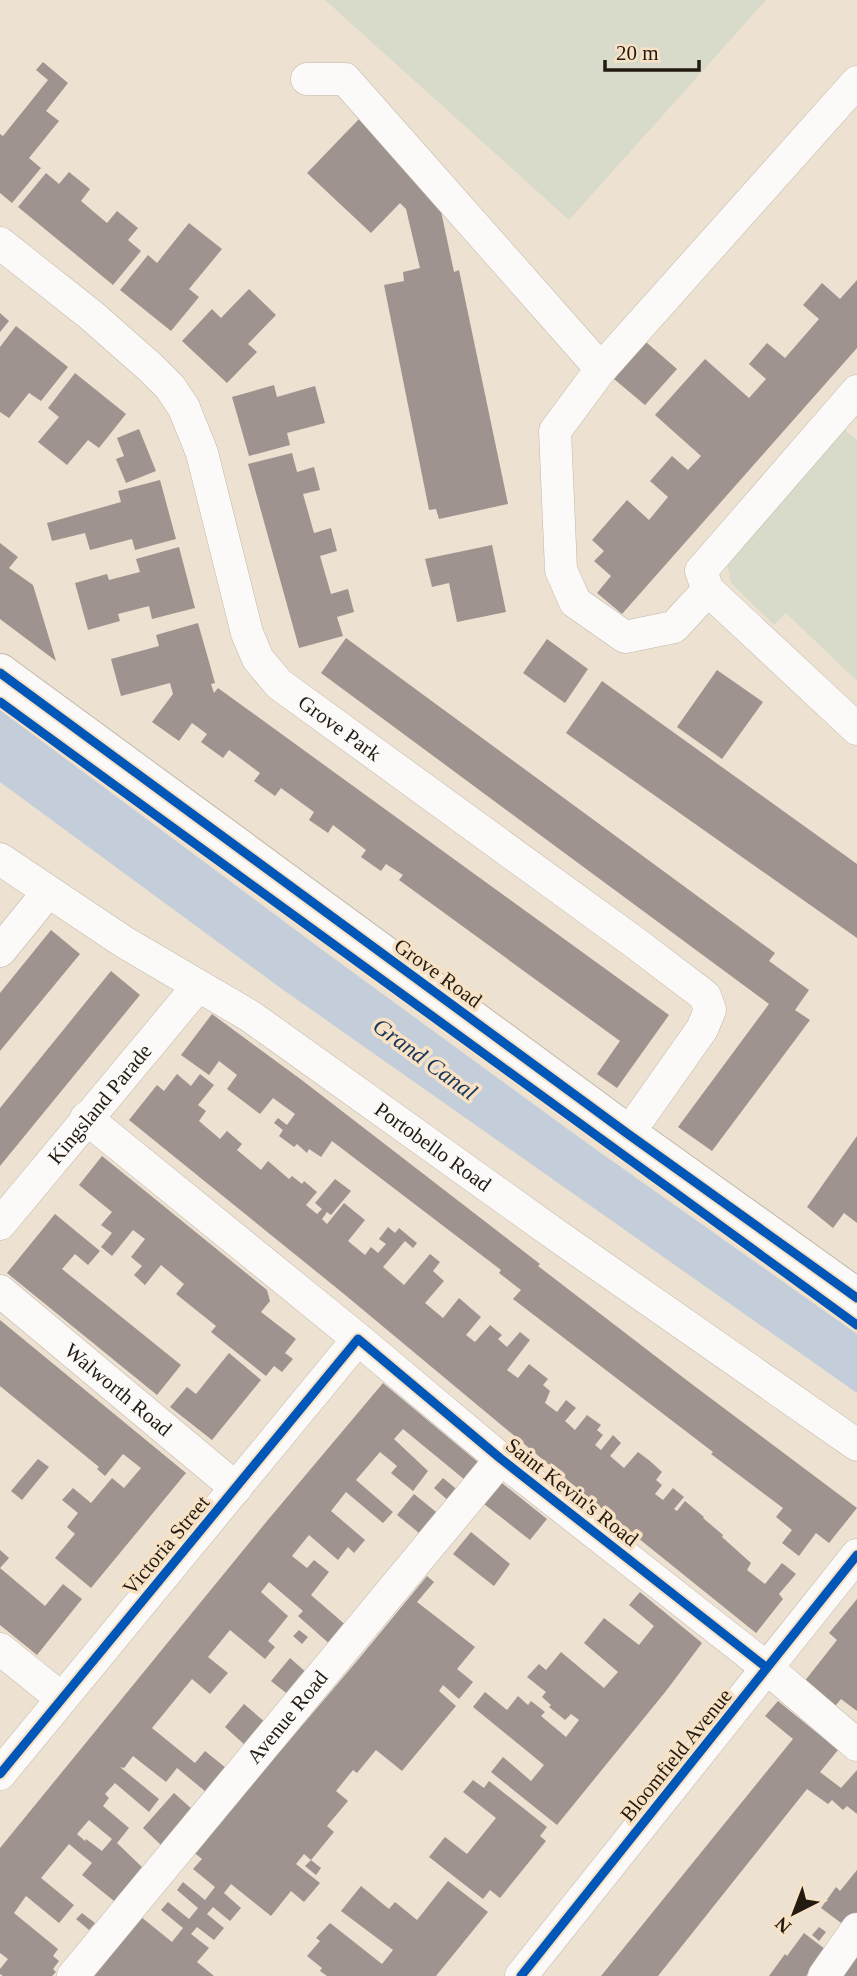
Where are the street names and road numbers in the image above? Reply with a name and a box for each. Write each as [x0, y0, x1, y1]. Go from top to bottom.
street label: Grove Park [294, 690, 386, 766]
street label: Grove Road [390, 933, 487, 1013]
street label: Kingsland Parade [43, 1039, 157, 1169]
street label: Portobello Road [370, 1097, 496, 1197]
street label: Walworth Road [60, 1338, 177, 1441]
street label: Saint Kevin's Road [501, 1433, 643, 1551]
street label: Victoria Street [118, 1491, 214, 1599]
street label: Avenue Road [242, 1665, 333, 1768]
street label: Bloomfield Avenue [615, 1684, 737, 1826]

